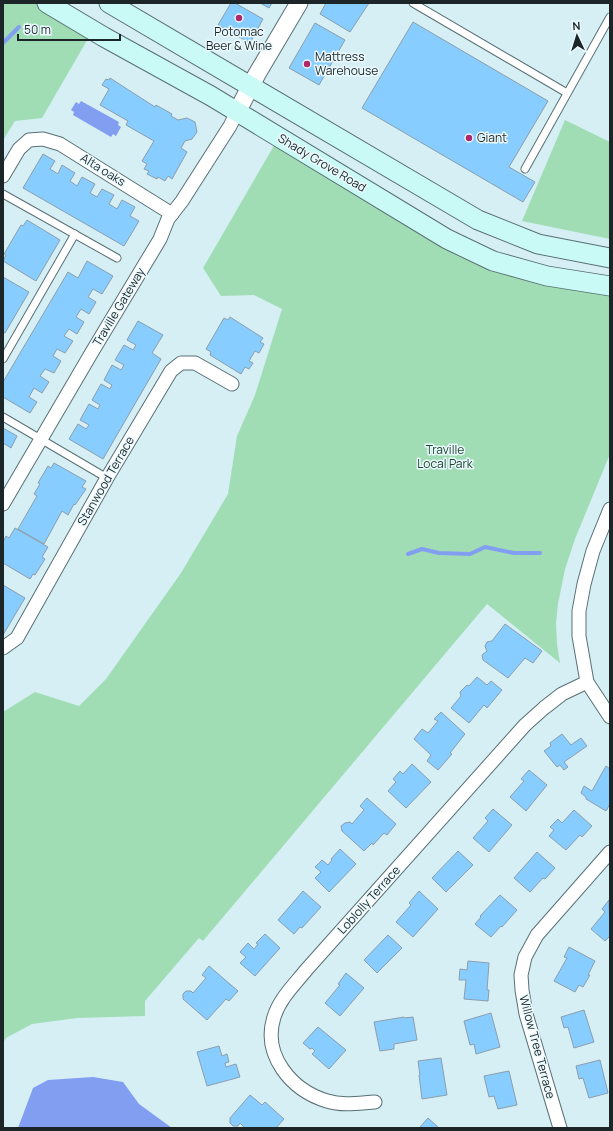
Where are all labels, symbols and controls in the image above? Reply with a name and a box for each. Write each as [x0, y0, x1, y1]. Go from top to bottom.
marker: Potomac Beer & Wine [234, 13, 244, 23]
scale bar [18, 16, 120, 42]
north arrow [557, 16, 597, 56]
text: N [572, 18, 581, 33]
text: 50 m [24, 21, 51, 38]
place label: Potomac Beer & Wine [206, 23, 272, 54]
place label: Mattress Warehouse [315, 48, 378, 79]
marker: Mattress Warehouse [302, 59, 312, 69]
street label: Shady Grove Road [275, 129, 370, 196]
place label: Giant [477, 129, 507, 146]
marker: Giant [464, 133, 474, 143]
street label: Alta oaks [77, 149, 129, 190]
street label: Traville Gateway [88, 264, 149, 349]
street label: Stanwood Terrace [73, 433, 138, 528]
park label: Traville Local Park [417, 441, 474, 472]
street label: Loblolly Terrace [333, 862, 404, 937]
street label: Willow Tree Terrace [515, 993, 560, 1101]

